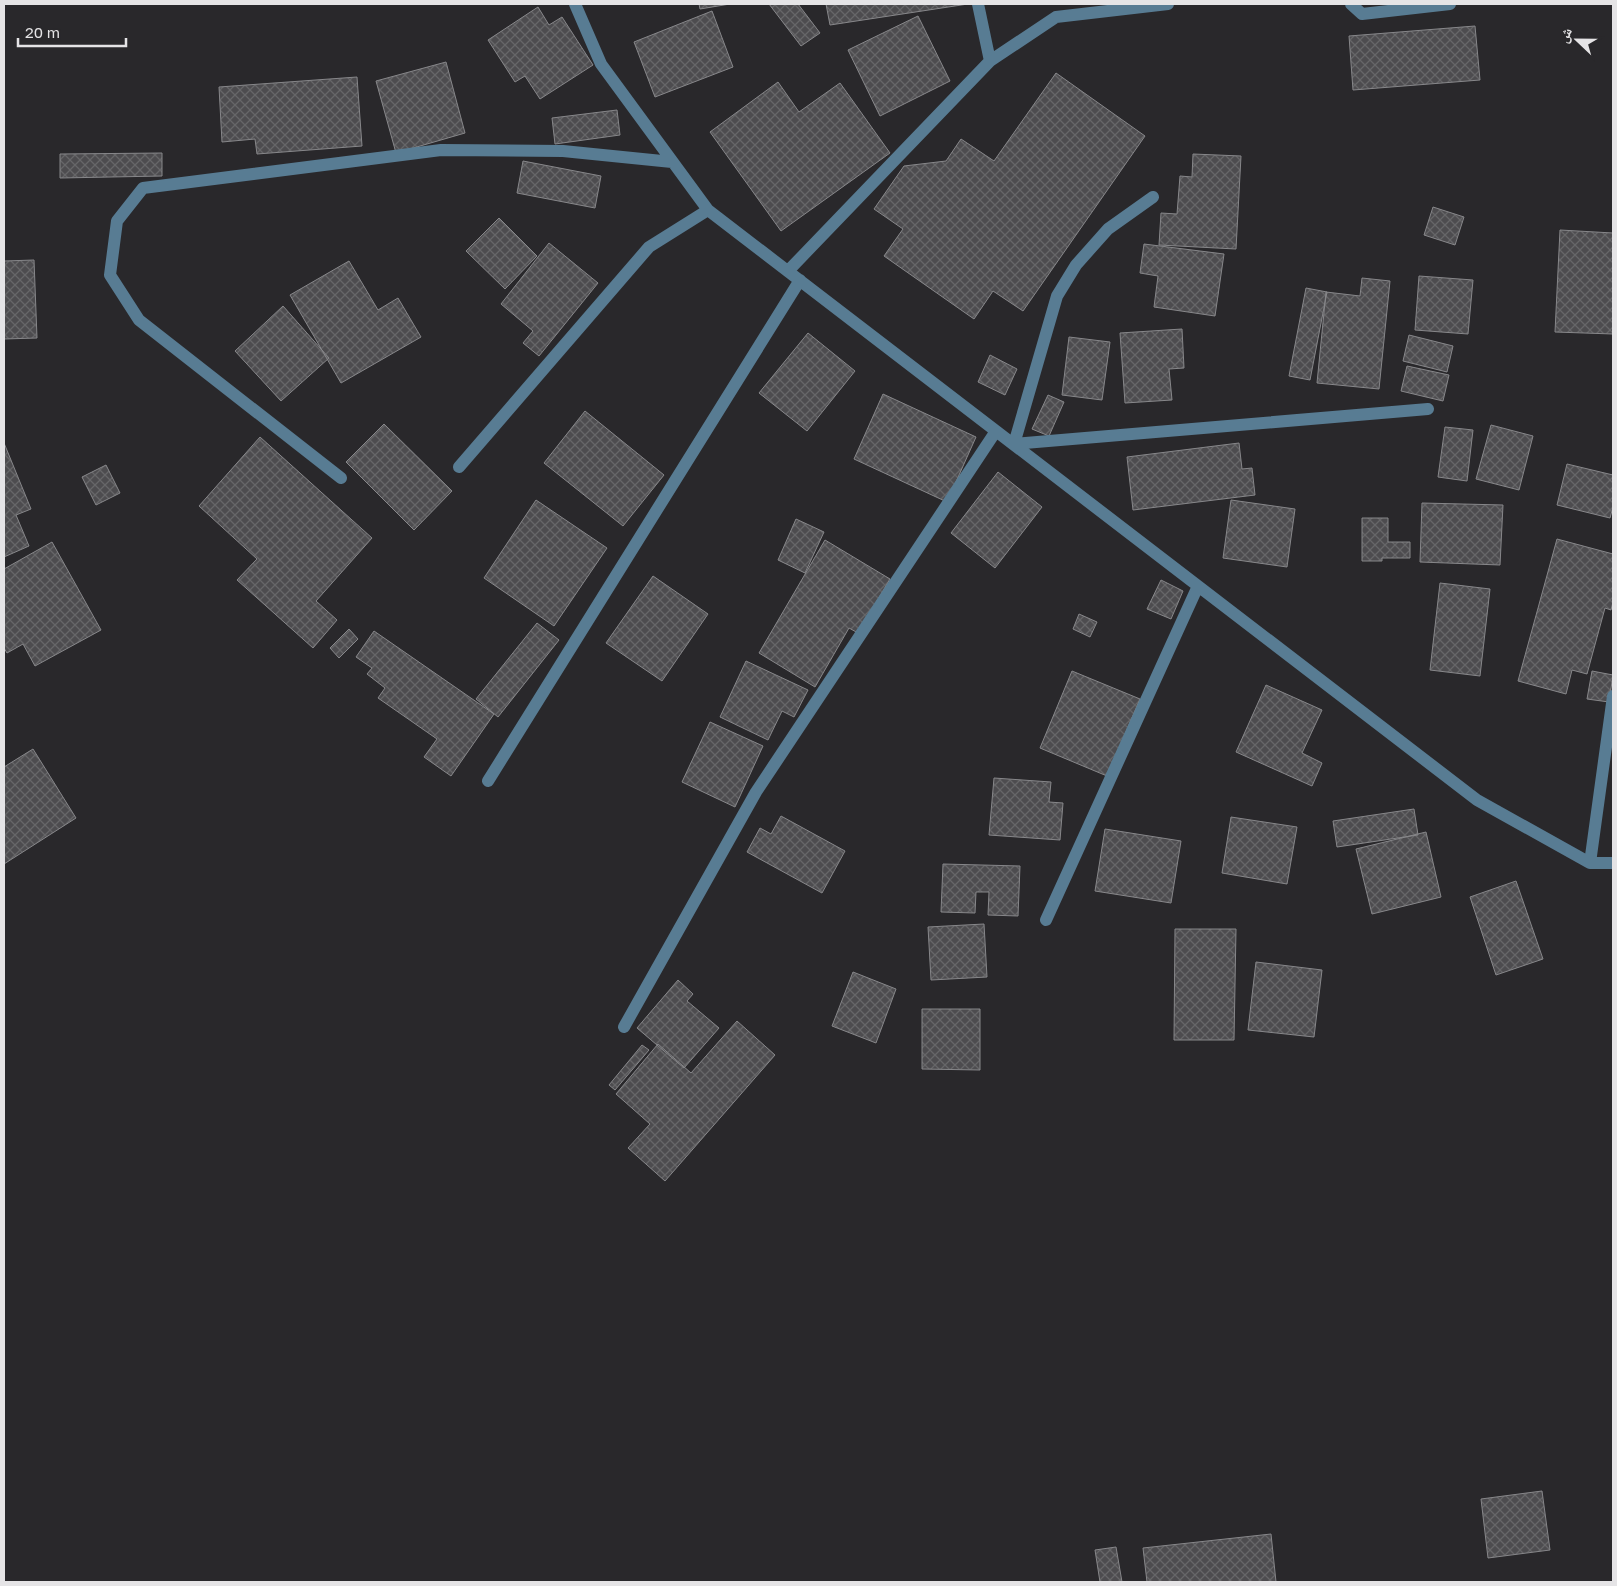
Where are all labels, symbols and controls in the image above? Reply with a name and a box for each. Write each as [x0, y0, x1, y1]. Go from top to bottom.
scale bar [18, 15, 125, 47]
north arrow [1552, 15, 1602, 65]
text: 20 m [25, 23, 60, 41]
text: ش [1554, 25, 1576, 45]

